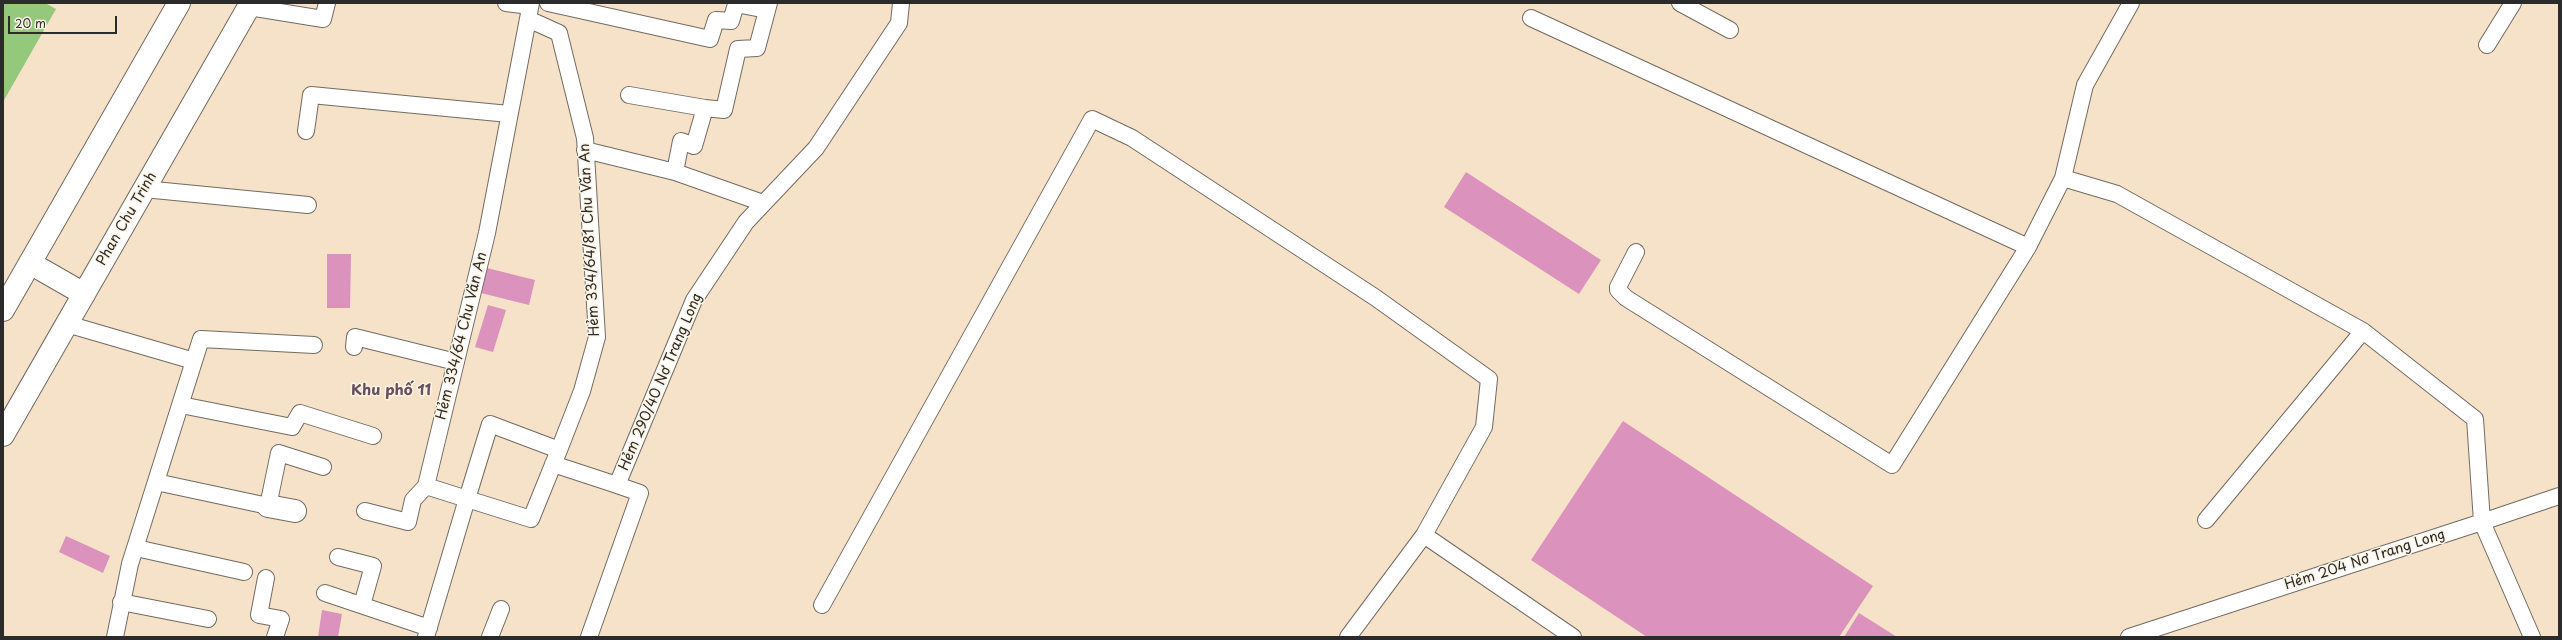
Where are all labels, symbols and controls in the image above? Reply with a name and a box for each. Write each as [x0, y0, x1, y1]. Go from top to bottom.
scale bar [10, 8, 119, 34]
text: 20 m [15, 14, 46, 32]
street label: Hẻm 334/64/81 Chu Văn An [577, 143, 603, 337]
street label: Phan Chu Trinh [93, 169, 161, 269]
street label: Hẻm 334/64 Chu Văn An [433, 250, 491, 422]
street label: Hẻm 290/40 Nơ Trang Long [616, 291, 706, 473]
district label: Khu phố 11 [351, 382, 431, 400]
street label: Hẻm 204 Nơ Trang Long [2283, 526, 2447, 594]

